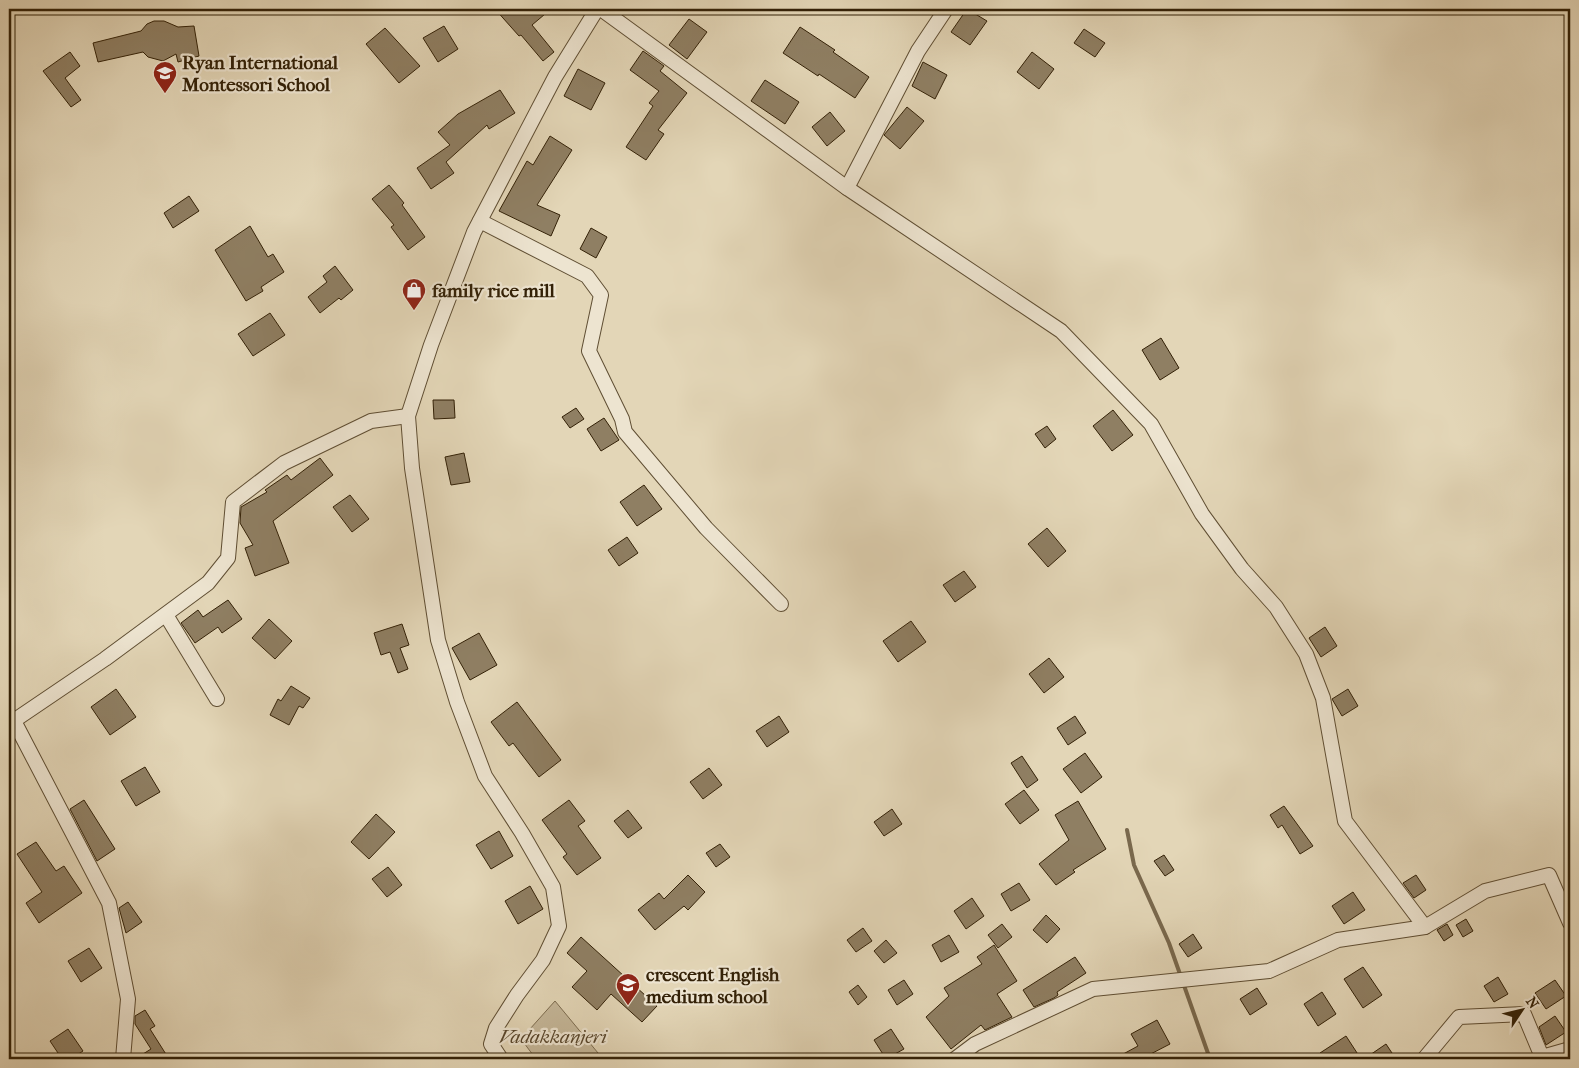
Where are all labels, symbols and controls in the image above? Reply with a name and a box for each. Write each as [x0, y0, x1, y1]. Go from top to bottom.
place label: Ryan International Montessori School [181, 52, 339, 96]
school or university icon: Ryan International Montessori School [152, 60, 178, 94]
shop icon: family rice mill [401, 277, 427, 311]
place label: family rice mill [431, 280, 556, 302]
place label: crescent English medium school [645, 964, 780, 1008]
school or university icon: crescent English medium school [615, 972, 641, 1006]
north arrow [1496, 986, 1546, 1036]
text: N [1522, 994, 1542, 1012]
park label: Vadakkanjeri [499, 1026, 608, 1048]

